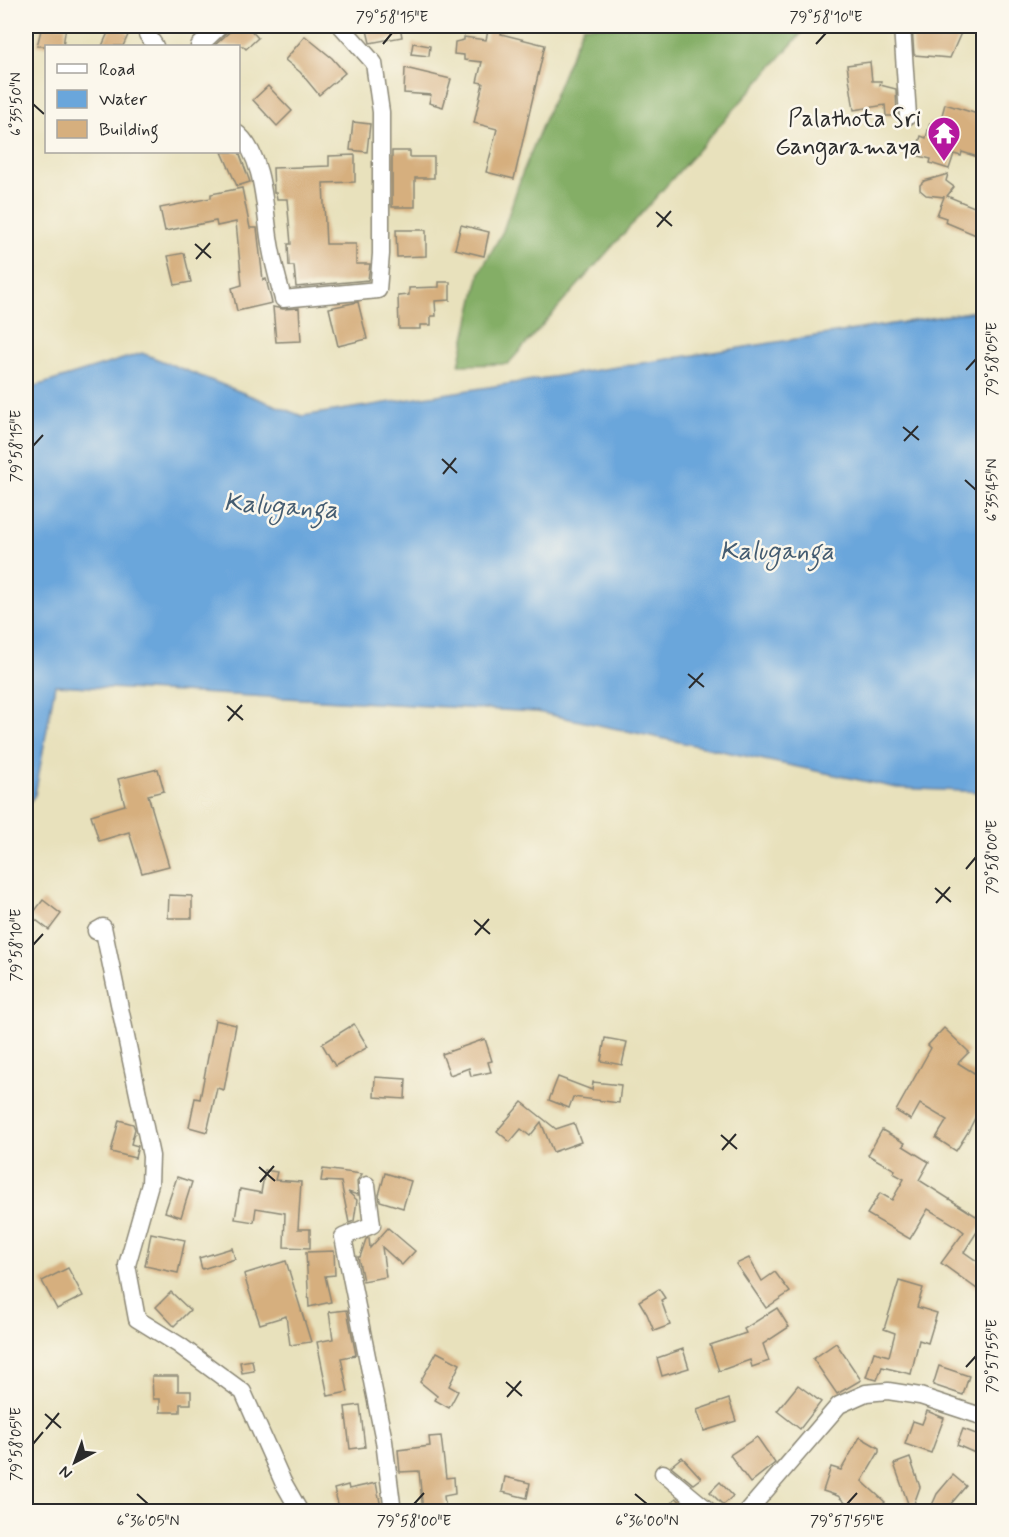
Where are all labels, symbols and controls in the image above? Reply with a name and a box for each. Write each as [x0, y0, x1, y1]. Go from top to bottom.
text: 79°58'15"E [356, 8, 428, 28]
text: 79°58'10"E [789, 8, 863, 28]
legend [45, 45, 240, 153]
text: Road [99, 58, 135, 82]
text: 6°35'50"N [7, 72, 27, 136]
text: Water [99, 88, 148, 112]
place label: Palathota Sri Gangaramaya [775, 104, 921, 165]
temple icon: Palathota Sri Gangaramaya [926, 115, 962, 162]
text: Building [99, 118, 159, 144]
text: 79°58'05"E [983, 322, 1003, 396]
text: 79°58'15"E [7, 410, 27, 482]
text: 6°35'45"N [983, 459, 1003, 521]
water label: Kaluganga [222, 486, 339, 531]
water label: Kaluganga [720, 535, 834, 572]
text: 79°58'00"E [983, 819, 1003, 894]
text: 79°58'10"E [7, 908, 27, 982]
text: 79°57'55"E [983, 1319, 1003, 1393]
text: 79°58'05"E [7, 1407, 27, 1481]
north arrow [45, 1432, 105, 1492]
text: N [55, 1461, 77, 1484]
text: 6°36'05"N [117, 1512, 179, 1532]
text: 79°58'00"E [377, 1512, 452, 1532]
text: 6°36'00"N [615, 1512, 679, 1532]
text: 79°57'55"E [810, 1512, 884, 1532]

